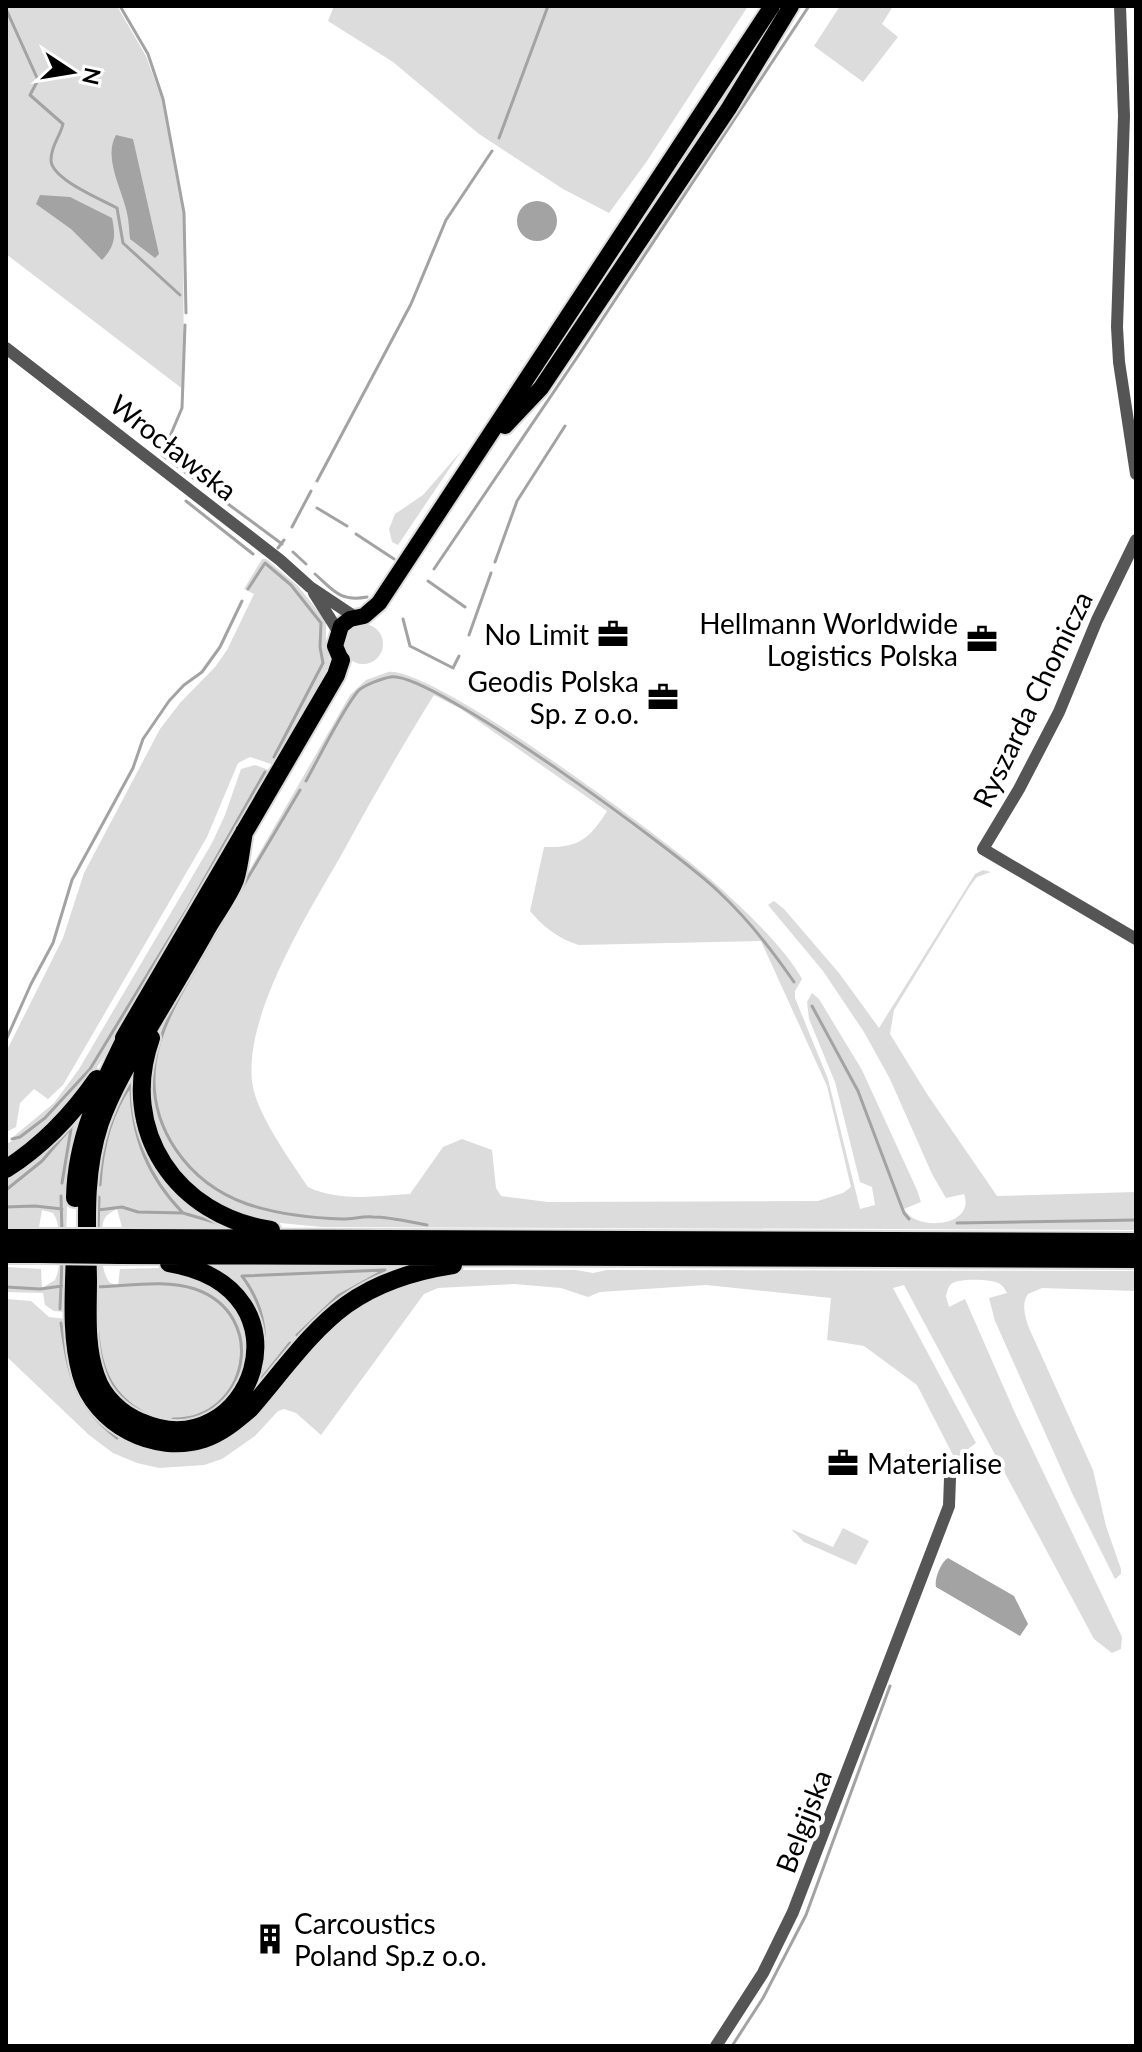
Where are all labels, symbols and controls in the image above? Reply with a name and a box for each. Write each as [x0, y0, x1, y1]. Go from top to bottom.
north arrow [32, 32, 112, 112]
text: N [77, 65, 107, 87]
street label: Wrocławska [104, 387, 244, 507]
street label: Ryszarda Chomicza [965, 585, 1099, 813]
place label: Hellmann Worldwide Logistics Polska [699, 606, 958, 672]
place label: No Limit [484, 617, 589, 651]
office icon: No Limit [596, 617, 630, 651]
office icon: Hellmann Worldwide Logistics Polska [965, 622, 999, 656]
place label: Geodis Polska Sp. z o.o. [468, 664, 639, 730]
office icon: Geodis Polska Sp. z o.o. [646, 680, 680, 714]
office icon: Materialise [826, 1446, 860, 1480]
place label: Materialise [867, 1446, 1002, 1480]
street label: Belgijska [768, 1765, 838, 1877]
place label: Carcoustics Poland Sp.z o.o. [294, 1906, 487, 1972]
building icon: Carcoustics Poland Sp.z o.o. [253, 1922, 287, 1956]

